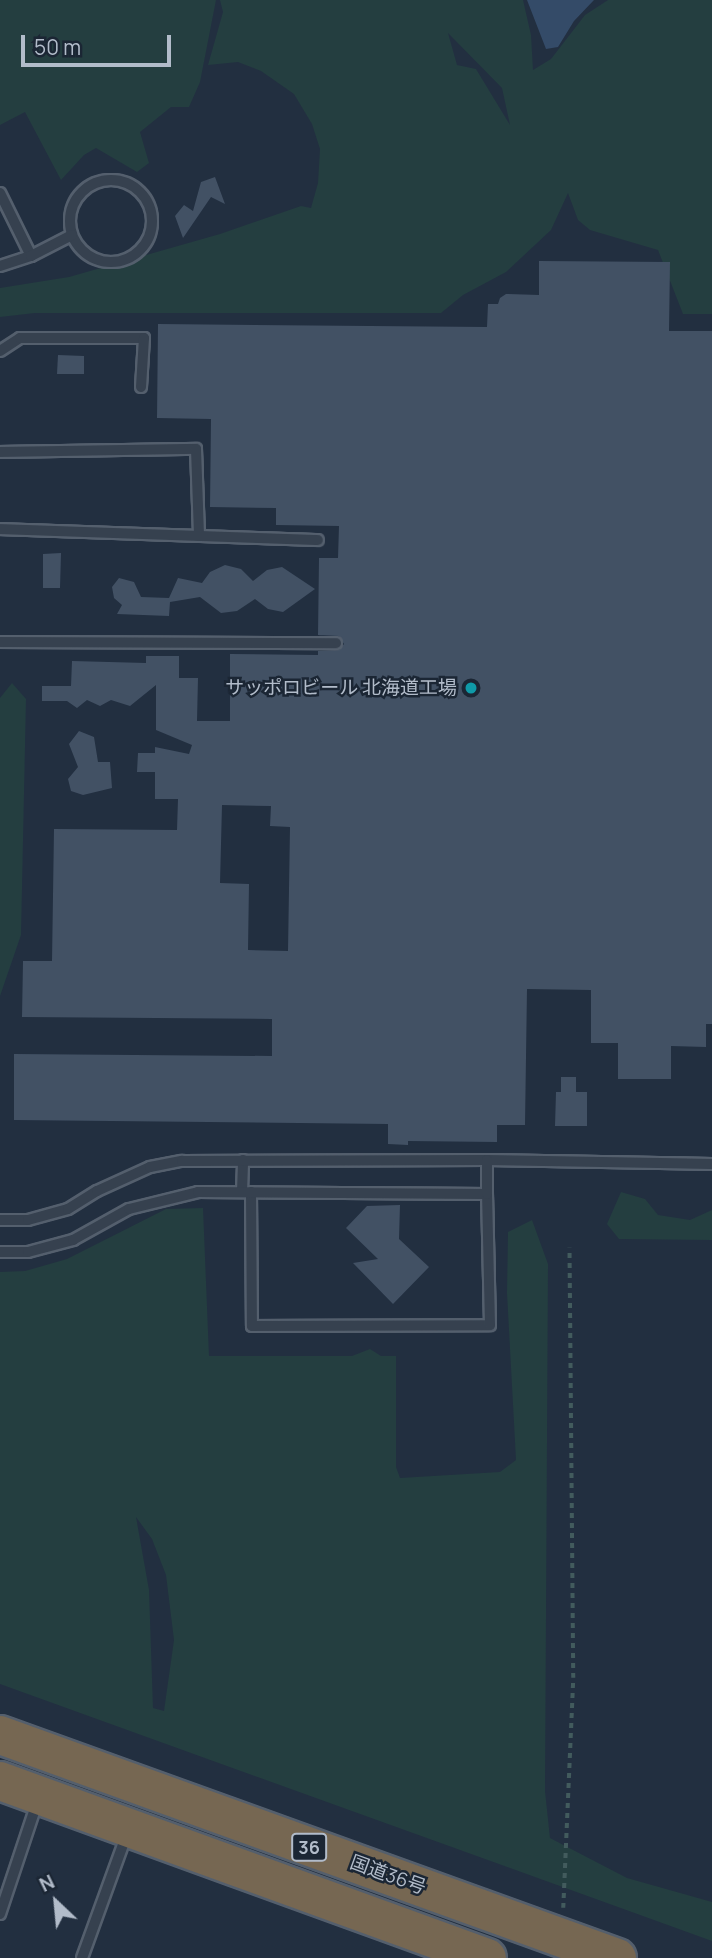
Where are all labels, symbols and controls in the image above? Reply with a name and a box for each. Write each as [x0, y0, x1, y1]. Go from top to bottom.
scale bar [24, 21, 175, 65]
text: 50 m [34, 33, 81, 61]
place label: サッポロビール 北海道工場 [225, 677, 457, 699]
marker: サッポロビール 北海道工場 [463, 680, 479, 696]
road number: 36 [290, 1832, 328, 1861]
street label: 国道36号 [347, 1851, 429, 1899]
north arrow [21, 1867, 91, 1937]
text: N [35, 1868, 59, 1898]

